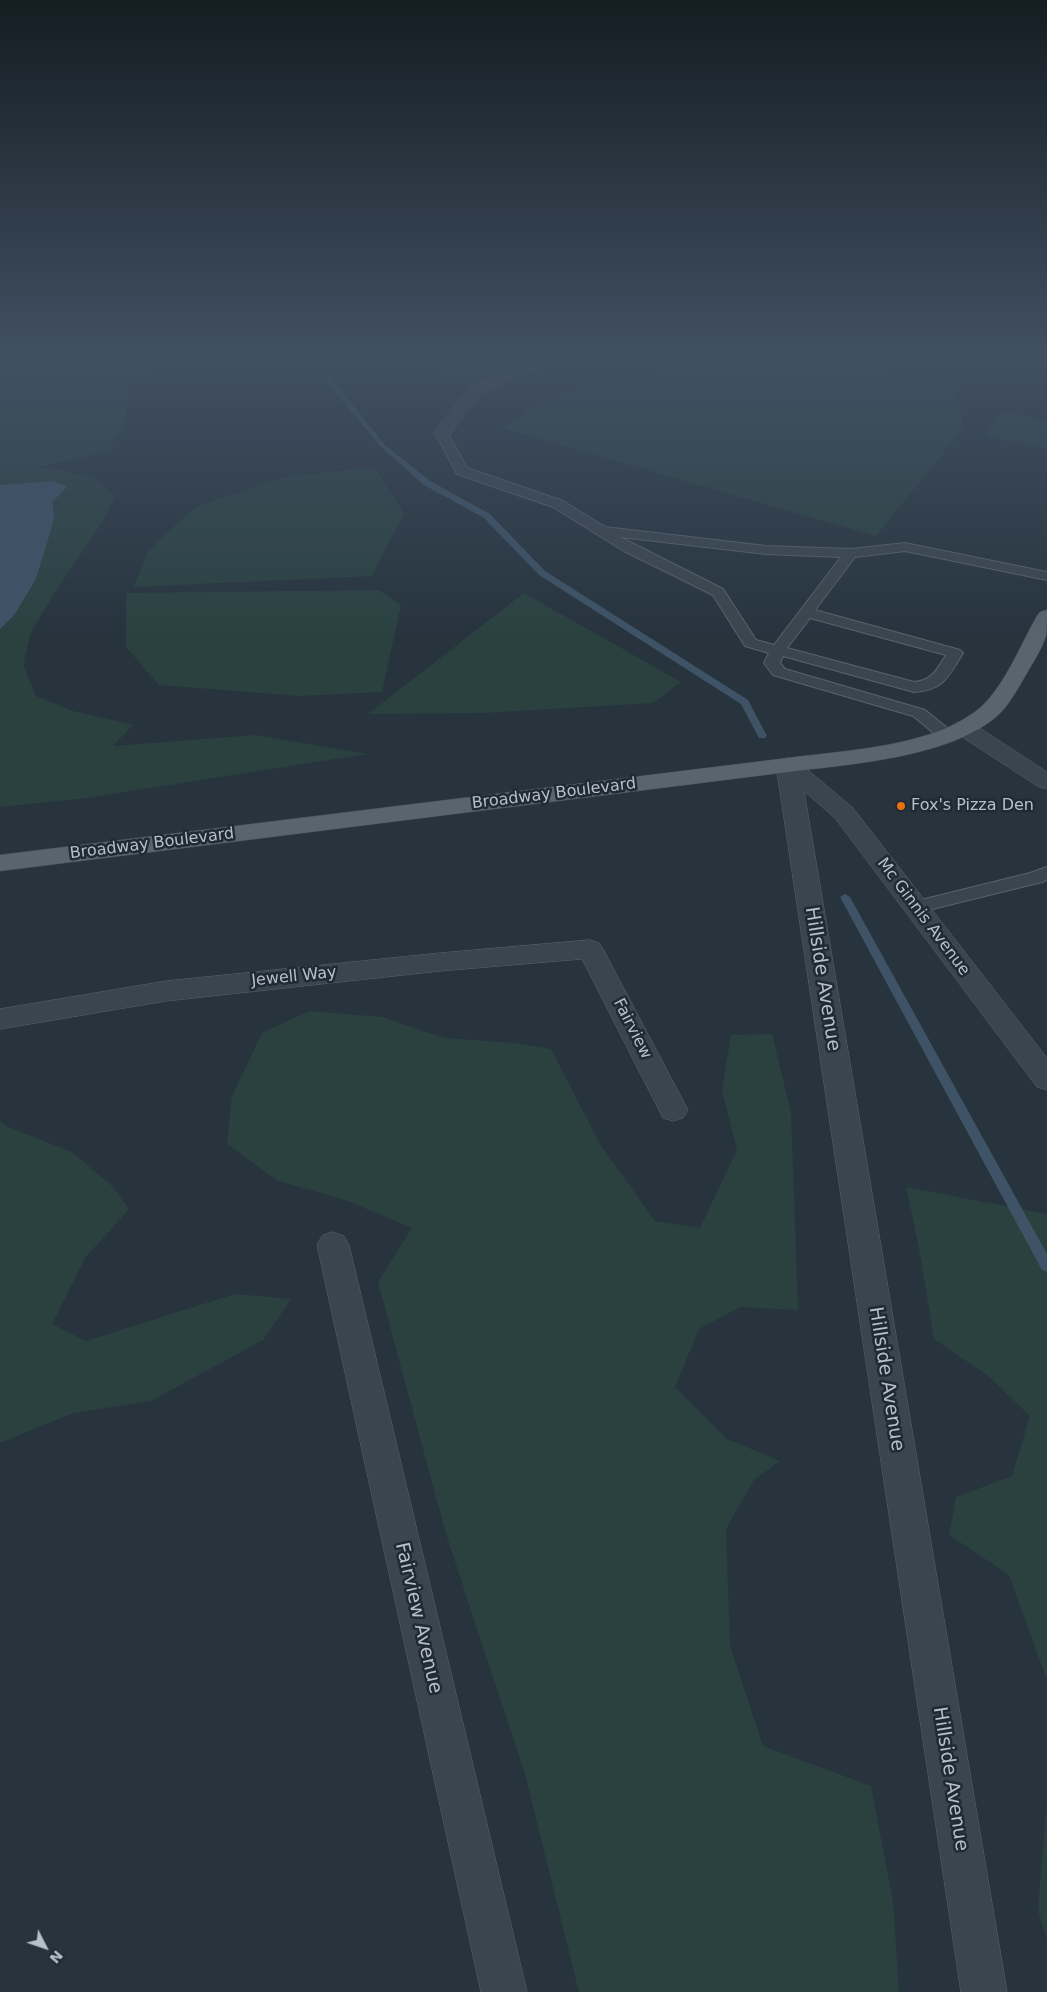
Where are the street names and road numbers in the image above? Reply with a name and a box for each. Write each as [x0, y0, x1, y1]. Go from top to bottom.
street label: Broadway Boulevard [471, 774, 637, 814]
street label: Broadway Boulevard [69, 824, 235, 864]
street label: Mc Ginnis Avenue [873, 854, 973, 980]
street label: Hillside Avenue [799, 905, 845, 1053]
street label: Jewell Way [250, 963, 338, 991]
street label: Fairview [609, 996, 655, 1062]
street label: Hillside Avenue [863, 1305, 909, 1453]
street label: Fairview Avenue [390, 1540, 446, 1696]
street label: Hillside Avenue [927, 1705, 973, 1853]

